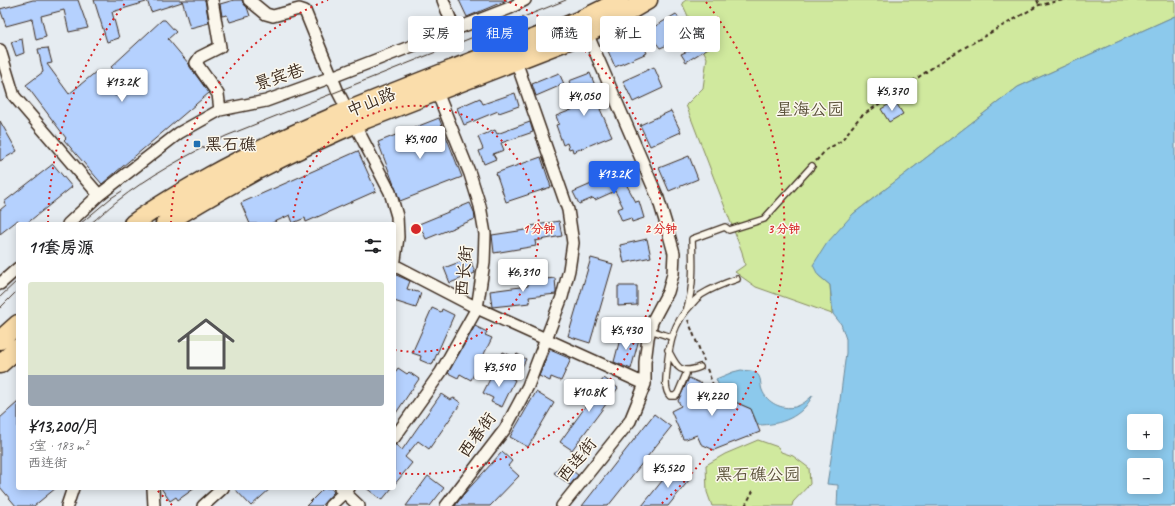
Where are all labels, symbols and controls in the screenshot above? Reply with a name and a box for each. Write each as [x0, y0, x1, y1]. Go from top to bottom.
chip: 买房 [408, 16, 464, 52]
chip: 租房 [472, 16, 528, 52]
chip: 筛选 [536, 16, 592, 52]
chip: 新上 [600, 16, 656, 52]
chip: 公寓 [664, 16, 720, 52]
street label: 景宾巷 [252, 59, 307, 95]
pin: ¥13.2K [89, 69, 155, 103]
text: ¥13.2K [106, 74, 138, 90]
pin: ¥5,370 [859, 78, 925, 112]
street label: 中山路 [343, 83, 399, 121]
pin: ¥4,050 [551, 83, 617, 117]
text: ¥5,370 [876, 83, 908, 99]
text: ¥4,050 [568, 88, 600, 104]
park label: 星海公园 [776, 99, 844, 120]
pin: ¥5,400 [387, 126, 453, 160]
text: ¥5,400 [404, 131, 436, 147]
place label: 黑石礁 [205, 134, 256, 155]
marker: 黑石礁 [192, 139, 202, 149]
pin: ¥13.2K [581, 161, 647, 195]
text: ¥13.2K [598, 166, 630, 182]
text: 1 分钟 [523, 221, 555, 237]
text: 2 分钟 [645, 221, 677, 237]
text: 3 分钟 [768, 221, 800, 237]
centre of rings [409, 222, 423, 236]
icon: filters [362, 235, 384, 257]
text: 11套房源 [28, 237, 94, 258]
street label: 西长街 [451, 245, 477, 297]
pin: ¥6,310 [490, 259, 556, 293]
text: ¥6,310 [507, 264, 539, 280]
icon: home [170, 308, 242, 380]
pin: ¥5,430 [593, 317, 659, 351]
text: ¥5,430 [610, 322, 642, 338]
pin: ¥3,540 [466, 354, 532, 388]
text: ¥3,540 [483, 359, 515, 375]
pin: ¥10.8K [556, 379, 622, 413]
pin: ¥4,220 [679, 383, 745, 417]
text: ¥10.8K [573, 384, 605, 400]
text: ¥4,220 [696, 388, 728, 404]
street label: 西春街 [454, 408, 500, 462]
map controls [1127, 414, 1163, 494]
button: + [1127, 414, 1163, 450]
text: ¥13,200/月 [28, 416, 100, 437]
street label: 西连街 [553, 434, 601, 486]
text: 5室 · 183 m² [28, 438, 88, 454]
text: 西连街 [28, 455, 67, 471]
pin: ¥5,520 [635, 455, 701, 489]
button: − [1127, 458, 1163, 494]
text: ¥5,520 [652, 460, 684, 476]
park label: 黑石礁公园 [716, 464, 801, 485]

